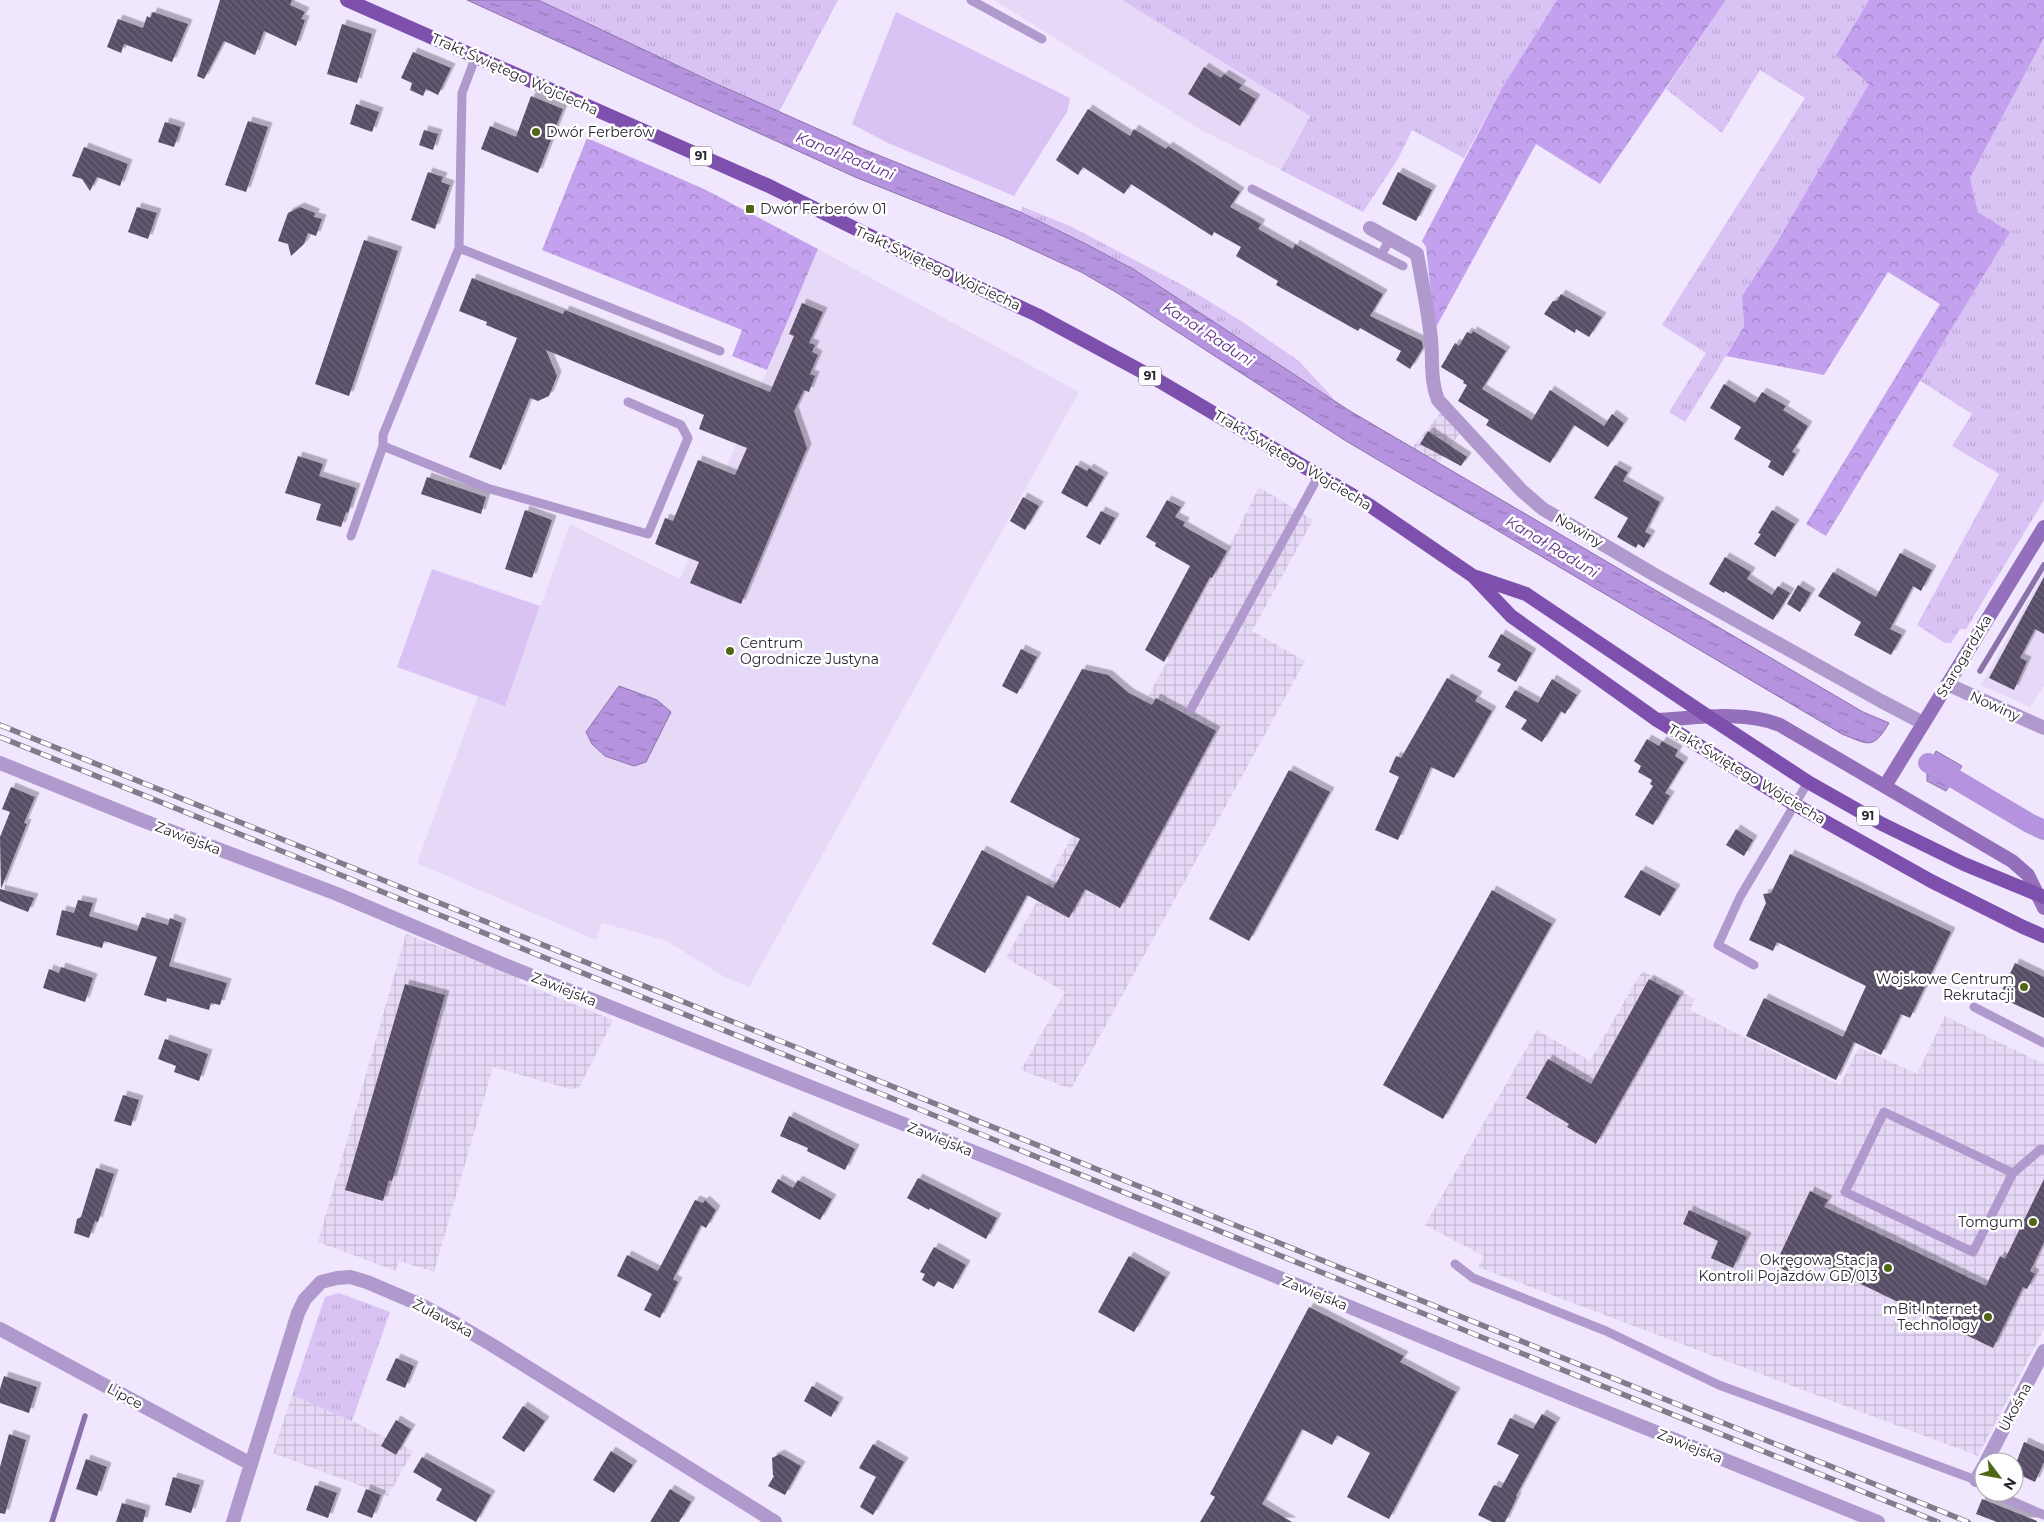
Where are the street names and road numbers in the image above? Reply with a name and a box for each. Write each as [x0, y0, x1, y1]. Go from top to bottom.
street label: Trakt Świętego Wojciecha [429, 29, 601, 119]
road number: 91 [690, 146, 712, 166]
street label: Trakt Świętego Wojciecha [852, 222, 1024, 314]
road number: 91 [1139, 366, 1161, 386]
street label: Trakt Świętego Wojciecha [1211, 406, 1375, 514]
street label: Nowiny [1552, 509, 1607, 551]
street label: Starogardzka [1932, 612, 1996, 700]
street label: Nowiny [1967, 687, 2023, 725]
street label: Trakt Świętego Wojciecha [1665, 720, 1829, 828]
road number: 91 [1857, 806, 1879, 826]
street label: Zawiejska [153, 817, 223, 859]
street label: Zawiejska [529, 968, 599, 1010]
street label: Zawiejska [905, 1118, 975, 1160]
street label: Zawiejska [1280, 1272, 1350, 1314]
street label: Żuławska [410, 1295, 476, 1341]
street label: Lipce [104, 1379, 146, 1413]
street label: Ukośna [1995, 1380, 2035, 1434]
street label: Zawiejska [1655, 1425, 1725, 1467]

